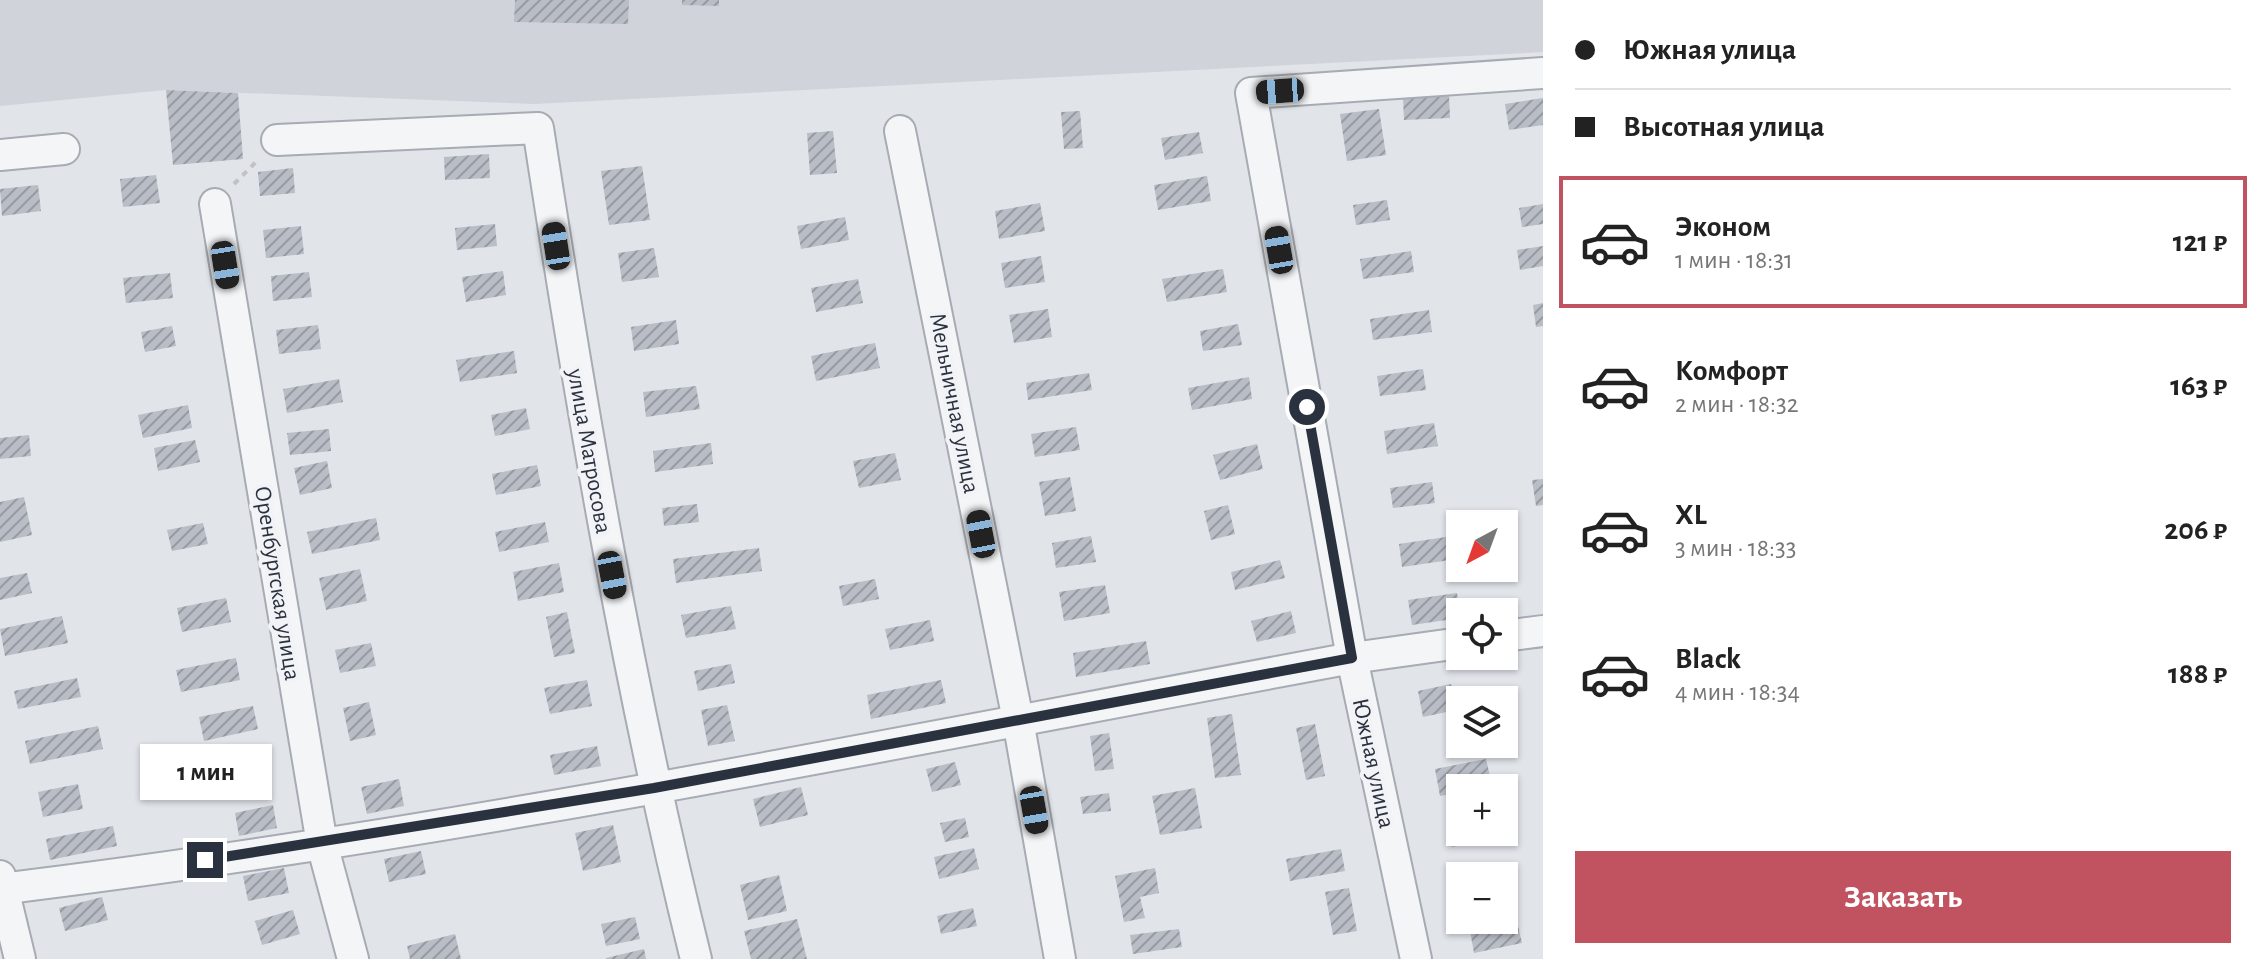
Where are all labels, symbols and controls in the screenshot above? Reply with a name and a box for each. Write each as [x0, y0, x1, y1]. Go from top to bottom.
text: Южная улица [1623, 35, 1796, 65]
car [1255, 77, 1305, 105]
text: Высотная улица [1623, 112, 1824, 142]
icon: car [1579, 206, 1651, 278]
text: Эконом [1675, 212, 1771, 242]
car [540, 220, 572, 272]
car [1263, 224, 1295, 276]
text: 121 ₽ [2173, 227, 2227, 257]
car [209, 239, 241, 291]
text: 1 мин · 18:31 [1675, 247, 1793, 273]
street label: Мельничная улица [925, 311, 983, 495]
icon: car [1579, 350, 1651, 422]
text: Комфорт [1675, 356, 1788, 386]
street label: улица Матросова [563, 366, 615, 535]
text: 163 ₽ [2170, 371, 2227, 401]
route start [1289, 389, 1325, 425]
text: 2 мин · 18:32 [1675, 391, 1799, 417]
street label: Оренбургская улица [250, 484, 304, 682]
icon: car [1579, 494, 1651, 566]
text: XL [1675, 500, 1707, 530]
car [965, 508, 997, 560]
north arrow [1446, 510, 1518, 582]
map controls [1446, 510, 1518, 934]
text: 206 ₽ [2164, 515, 2227, 545]
text: 3 мин · 18:33 [1675, 535, 1796, 561]
car [596, 549, 628, 601]
button: locate [1446, 598, 1518, 670]
icon: car [1579, 638, 1651, 710]
text: Black [1675, 644, 1741, 674]
text: 188 ₽ [2168, 659, 2227, 689]
text: 4 мин · 18:34 [1675, 679, 1800, 705]
button: layers [1446, 686, 1518, 758]
street label: Южная улица [1348, 696, 1399, 831]
callout: 1 мин [139, 744, 271, 800]
text: 1 мин [177, 759, 235, 785]
button: + [1446, 774, 1518, 846]
car [1018, 784, 1050, 836]
route end [187, 842, 223, 878]
button: Заказать [1575, 851, 2231, 943]
button: − [1446, 862, 1518, 934]

